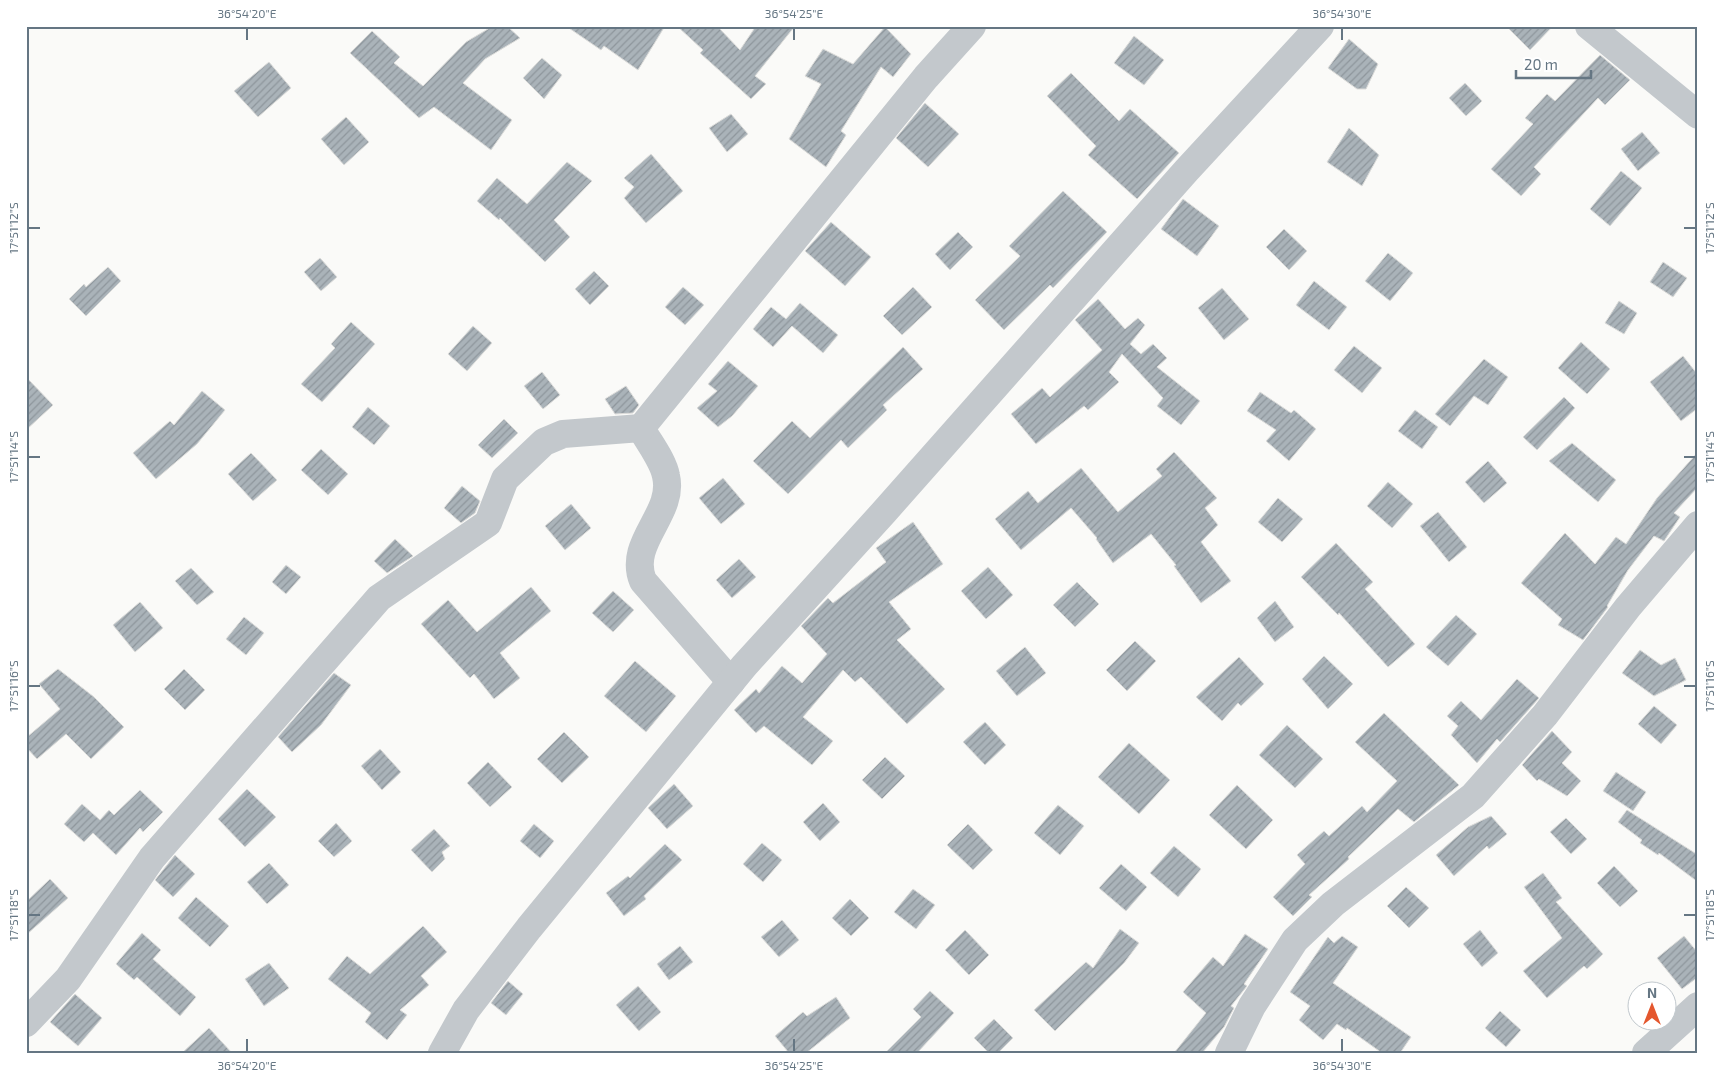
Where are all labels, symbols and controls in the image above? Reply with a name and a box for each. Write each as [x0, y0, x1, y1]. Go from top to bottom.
text: 36°54'20"E [217, 6, 277, 20]
text: 36°54'25"E [765, 6, 823, 20]
text: 36°54'30"E [1312, 6, 1372, 20]
scale bar [1516, 48, 1592, 80]
text: 20 m [1524, 55, 1558, 73]
text: 17°51'12"S [6, 202, 20, 254]
text: 17°51'12"S [1702, 202, 1716, 254]
text: 17°51'14"S [6, 431, 20, 483]
text: 17°51'14"S [1702, 431, 1716, 483]
text: 17°51'16"S [6, 660, 20, 712]
text: 17°51'16"S [1702, 660, 1716, 712]
text: 17°51'18"S [6, 889, 20, 941]
text: 17°51'18"S [1702, 889, 1716, 941]
north arrow [1626, 982, 1676, 1032]
text: N [1647, 984, 1657, 1001]
text: 36°54'20"E [217, 1058, 277, 1072]
text: 36°54'25"E [765, 1058, 823, 1072]
text: 36°54'30"E [1312, 1058, 1372, 1072]

